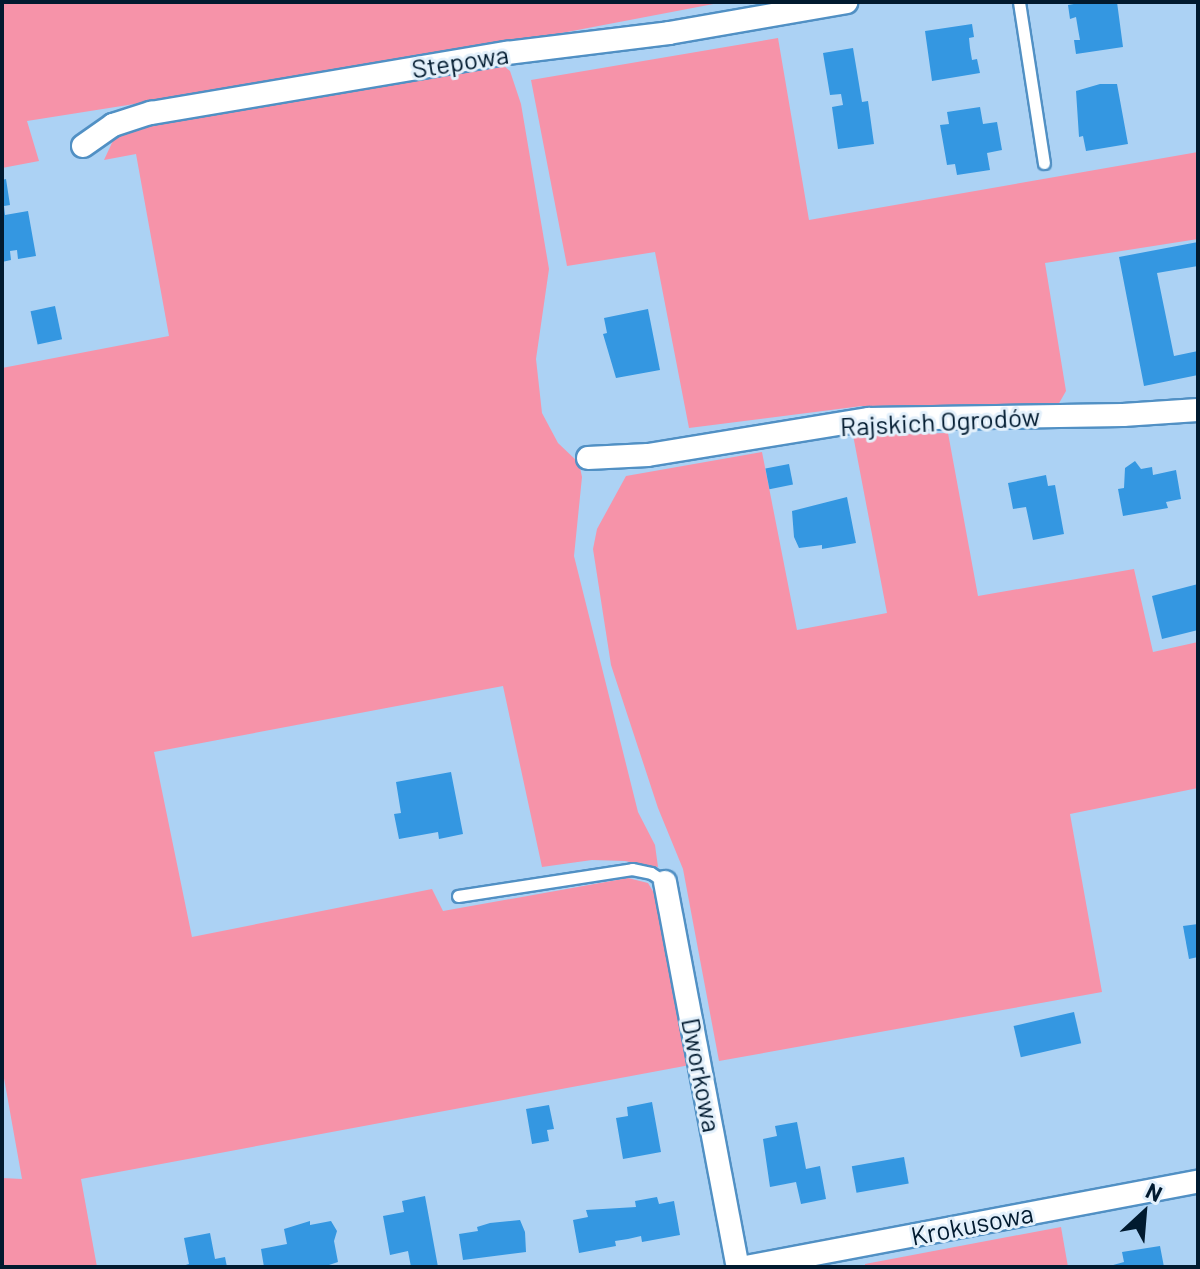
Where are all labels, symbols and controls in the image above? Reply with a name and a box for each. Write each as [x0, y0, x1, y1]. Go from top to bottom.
street label: Stepowa [409, 38, 511, 84]
street label: Rajskich Ogrodów [839, 400, 1041, 442]
street label: Dworkowa [676, 1015, 728, 1135]
north arrow [1104, 1173, 1184, 1253]
text: N [1142, 1177, 1167, 1206]
street label: Krokusowa [908, 1197, 1036, 1251]

